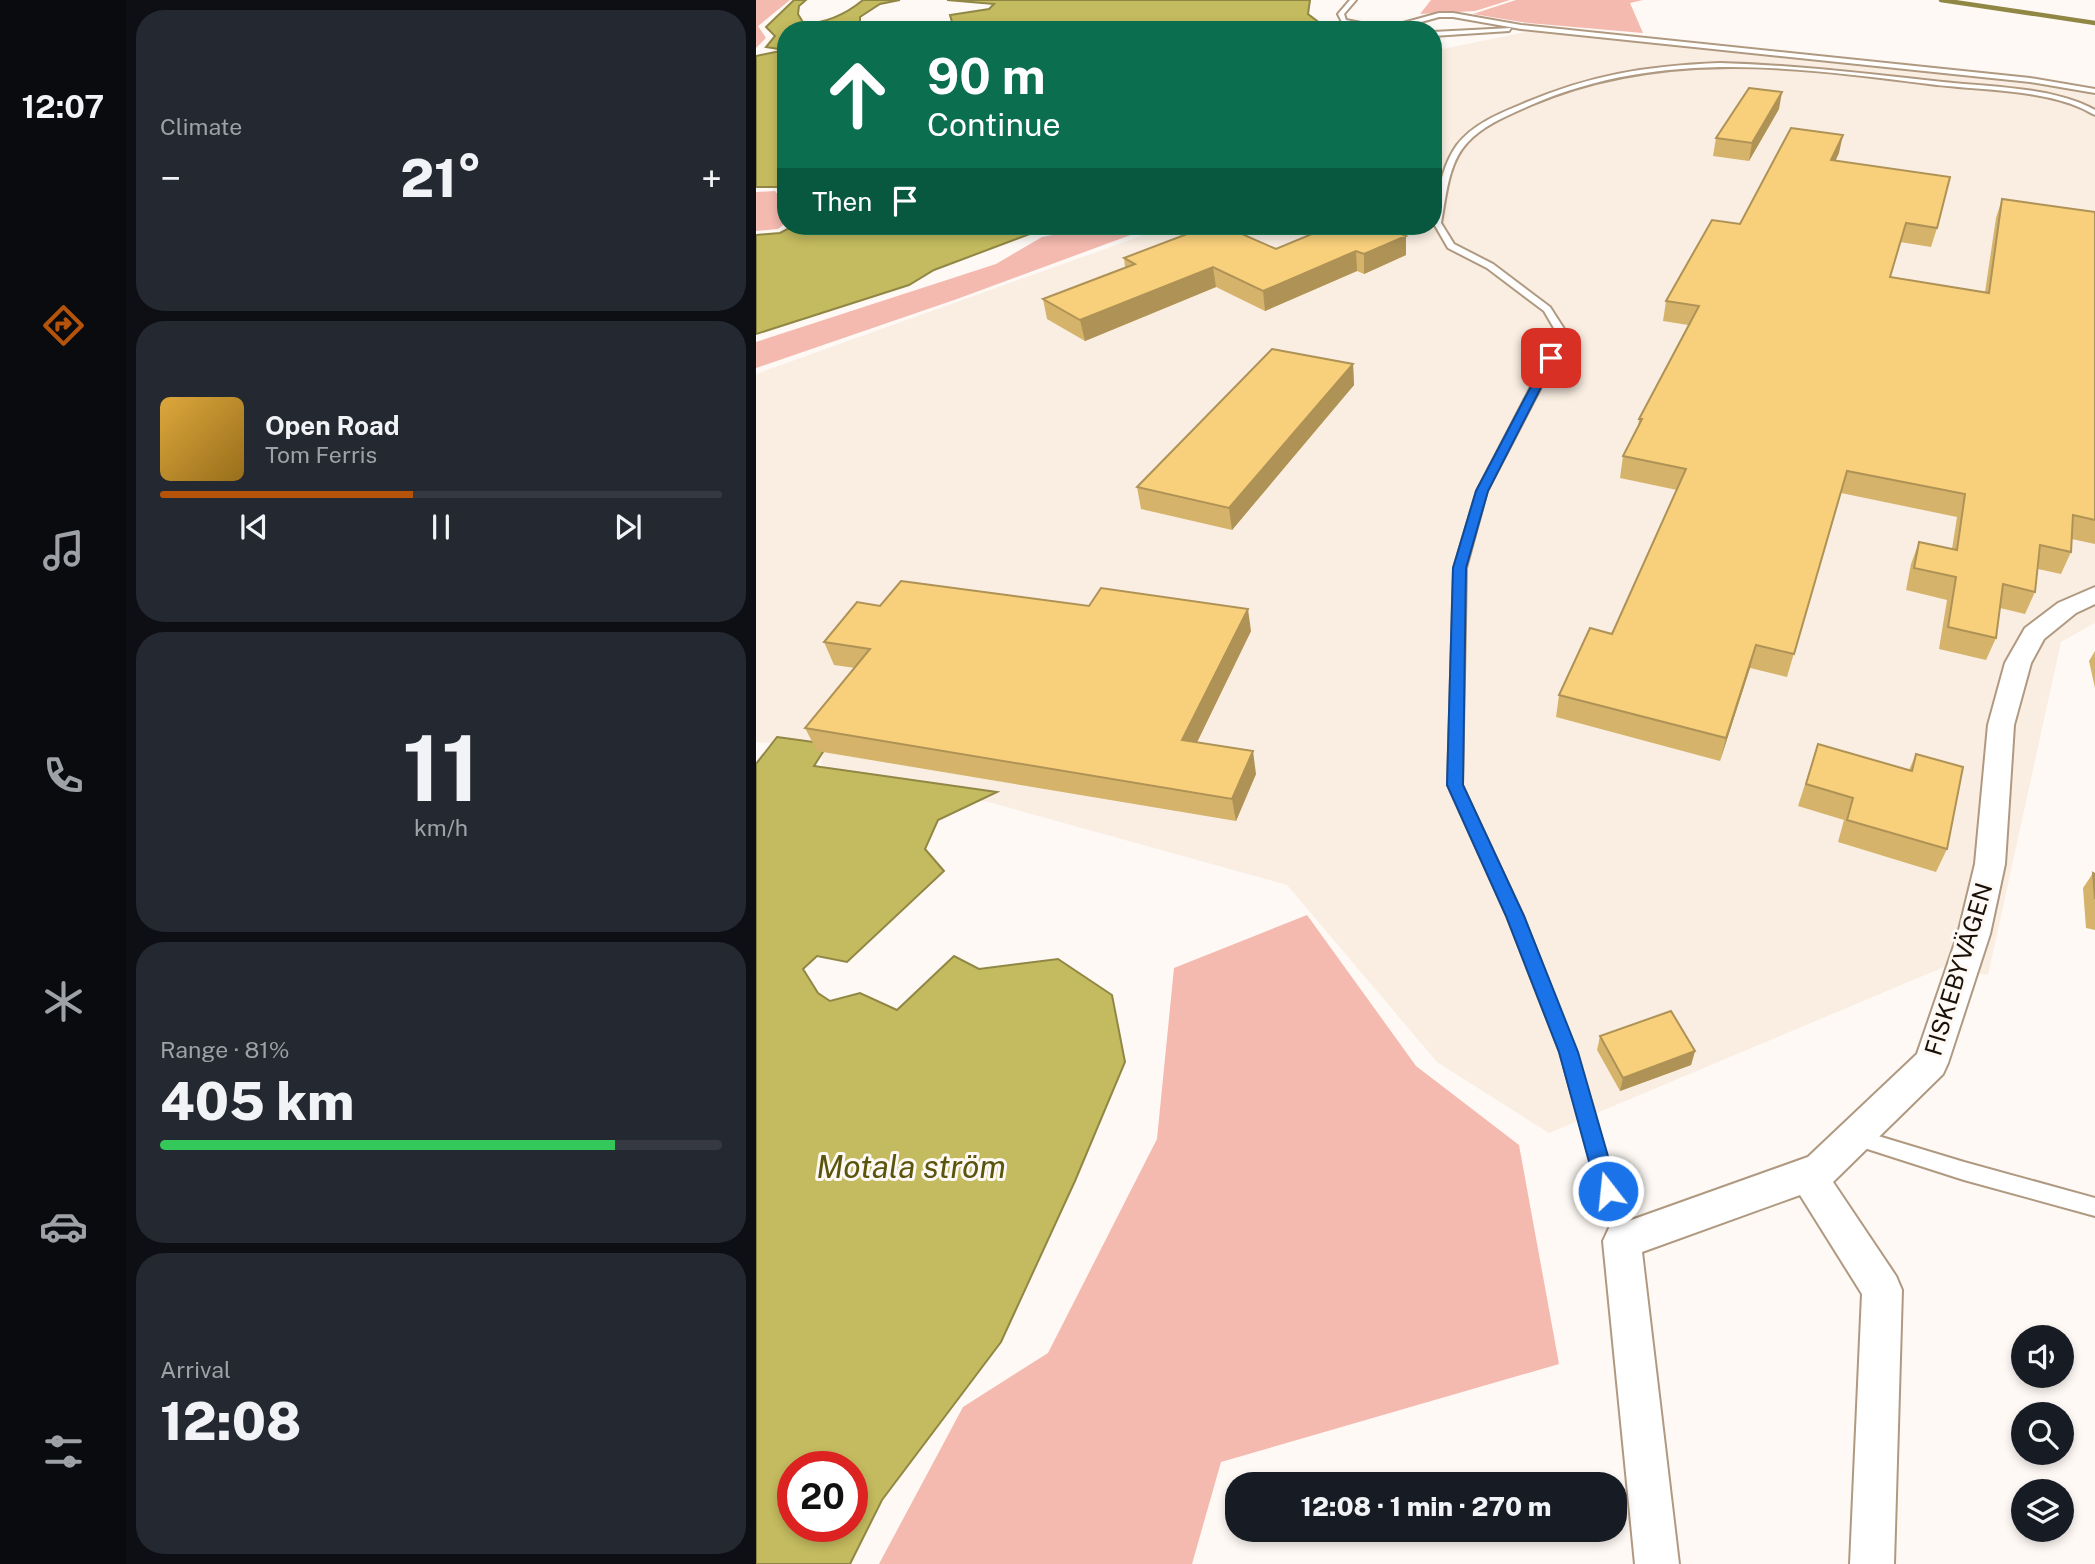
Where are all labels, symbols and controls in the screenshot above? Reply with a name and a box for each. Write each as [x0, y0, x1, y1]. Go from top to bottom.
text: 90 m [927, 47, 1046, 105]
icon: ahead [812, 49, 903, 140]
text: 12:07 [22, 88, 104, 125]
text: Continue [927, 106, 1061, 143]
text: Climate [160, 113, 242, 140]
text: 21° [400, 148, 482, 209]
text: − [160, 156, 181, 201]
text: + [701, 156, 722, 201]
icon: arrive [886, 182, 924, 220]
text: Then [812, 186, 872, 217]
icon: directions [39, 301, 88, 350]
pin [1521, 328, 1581, 388]
icon: arrive [1532, 339, 1570, 377]
text: Open Road [265, 410, 400, 441]
text: Tom Ferris [265, 441, 377, 468]
icon: previous [235, 508, 273, 546]
icon: pause [422, 508, 460, 546]
icon: next [609, 508, 647, 546]
icon: music [39, 526, 88, 575]
text: 11 [402, 715, 480, 821]
icon: phone [39, 751, 88, 800]
text: km/h [414, 814, 468, 841]
street label: FISKEBYVÄGEN [1918, 879, 1998, 1059]
icon: climate [39, 977, 88, 1026]
text: Range · 81% [160, 1036, 289, 1063]
text: 405 km [160, 1071, 354, 1132]
water label: Motala ström [816, 1148, 1006, 1185]
position arrow [1571, 1154, 1645, 1228]
icon: car [39, 1202, 88, 1251]
map controls [2011, 1325, 2074, 1542]
button: sound [2011, 1325, 2074, 1388]
text: Arrival [160, 1356, 231, 1383]
text: 12:08 [160, 1391, 301, 1452]
button: search [2011, 1402, 2074, 1465]
icon: filters [39, 1427, 88, 1476]
speed limit sign: 20 [777, 1451, 868, 1542]
button: layers [2011, 1479, 2074, 1542]
text: 12:08 · 1 min · 270 m [1301, 1491, 1551, 1522]

